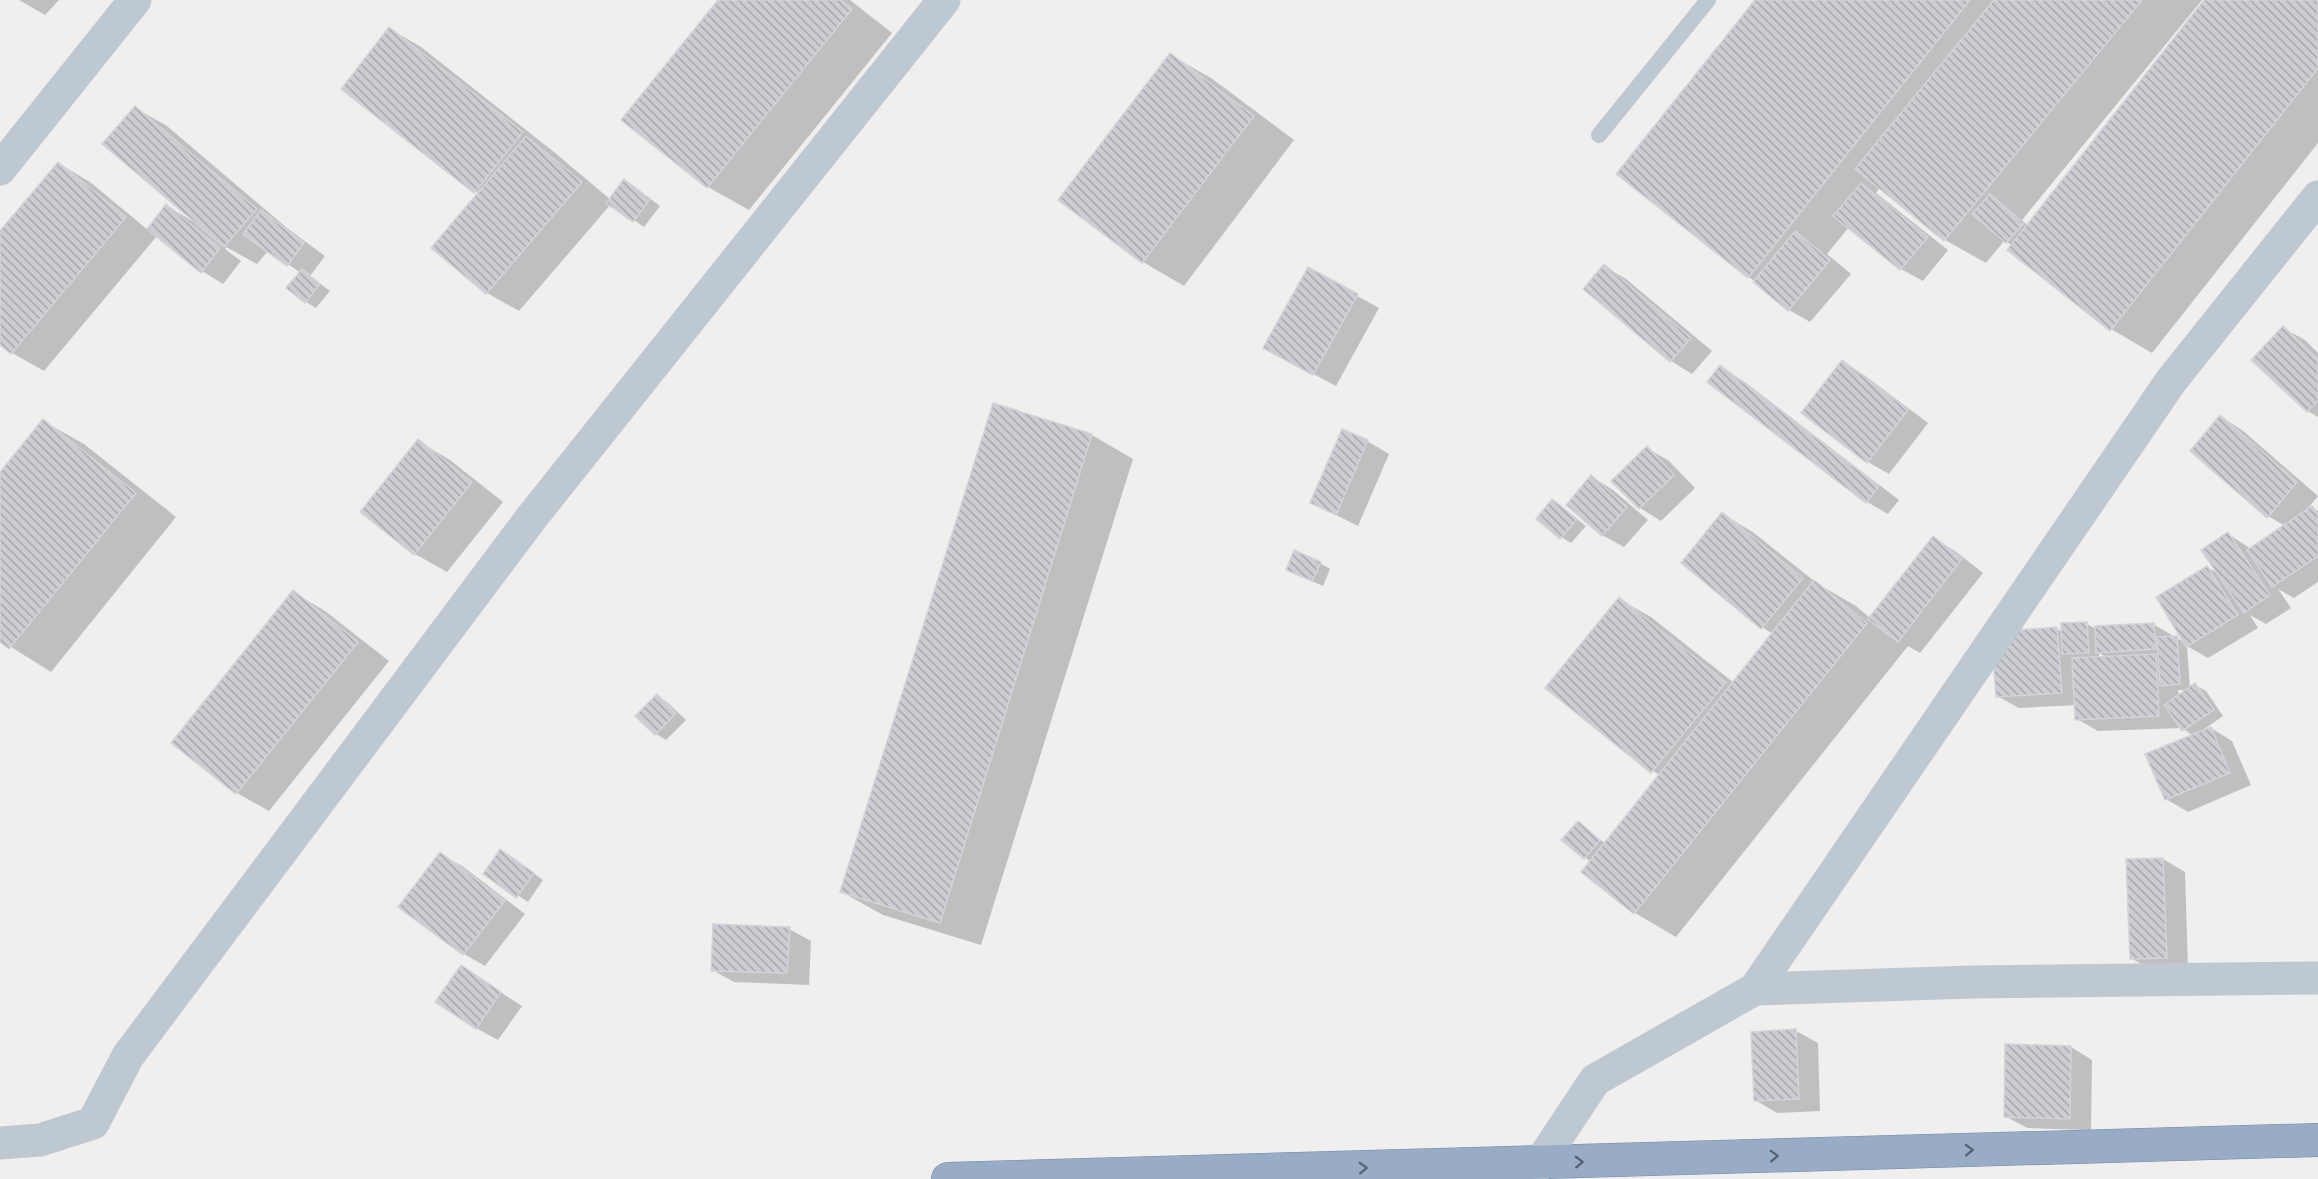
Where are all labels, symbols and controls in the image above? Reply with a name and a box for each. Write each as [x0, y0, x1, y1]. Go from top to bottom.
one-way arrow [1965, 1144, 1974, 1157]
one-way arrow [1770, 1150, 1779, 1163]
one-way arrow [1575, 1156, 1584, 1168]
one-way arrow [1359, 1162, 1368, 1174]

